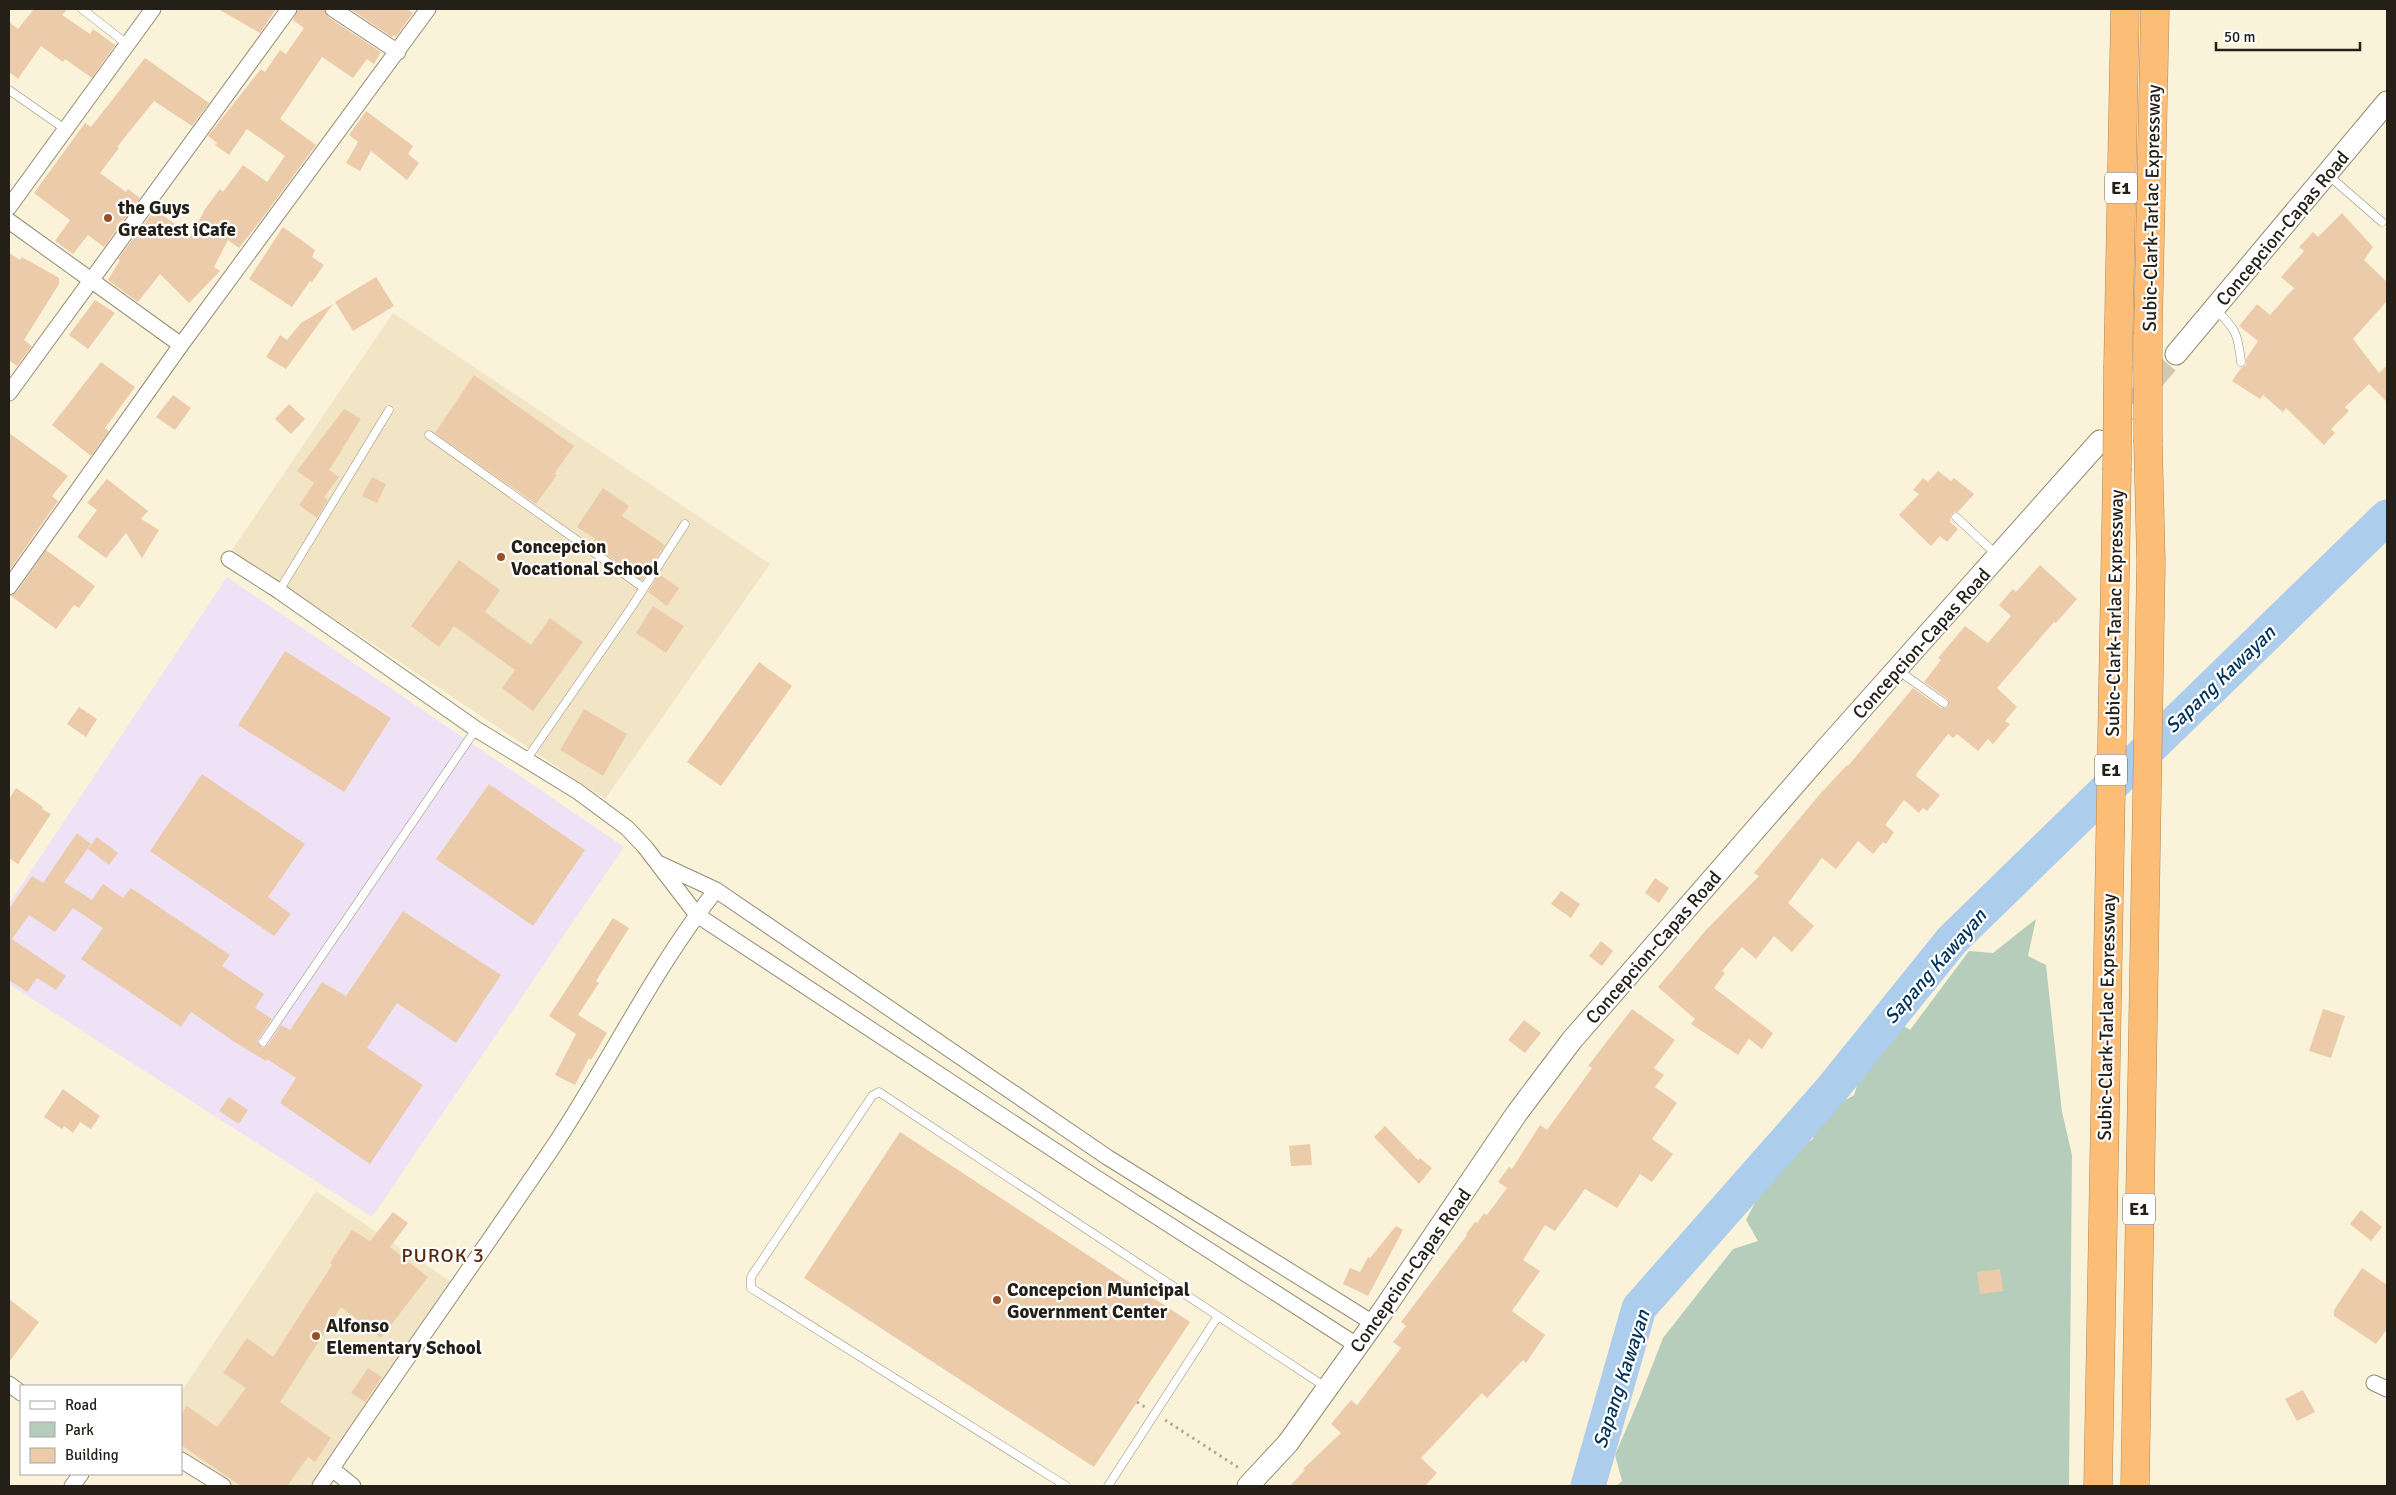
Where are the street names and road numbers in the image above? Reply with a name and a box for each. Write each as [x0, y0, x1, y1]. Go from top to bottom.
street label: Subic-Clark-Tarlac Expressway [2138, 84, 2166, 332]
street label: Concepcion-Capas Road [2211, 146, 2355, 311]
road number: E1 [2105, 172, 2137, 204]
street label: Subic-Clark-Tarlac Expressway [2101, 489, 2129, 737]
street label: Concepcion-Capas Road [1848, 563, 1996, 724]
road number: E1 [2095, 754, 2127, 786]
street label: Concepcion-Capas Road [1581, 866, 1727, 1029]
street label: Subic-Clark-Tarlac Expressway [2093, 893, 2121, 1141]
street label: Concepcion-Capas Road [1345, 1184, 1477, 1357]
road number: E1 [2123, 1194, 2155, 1224]

